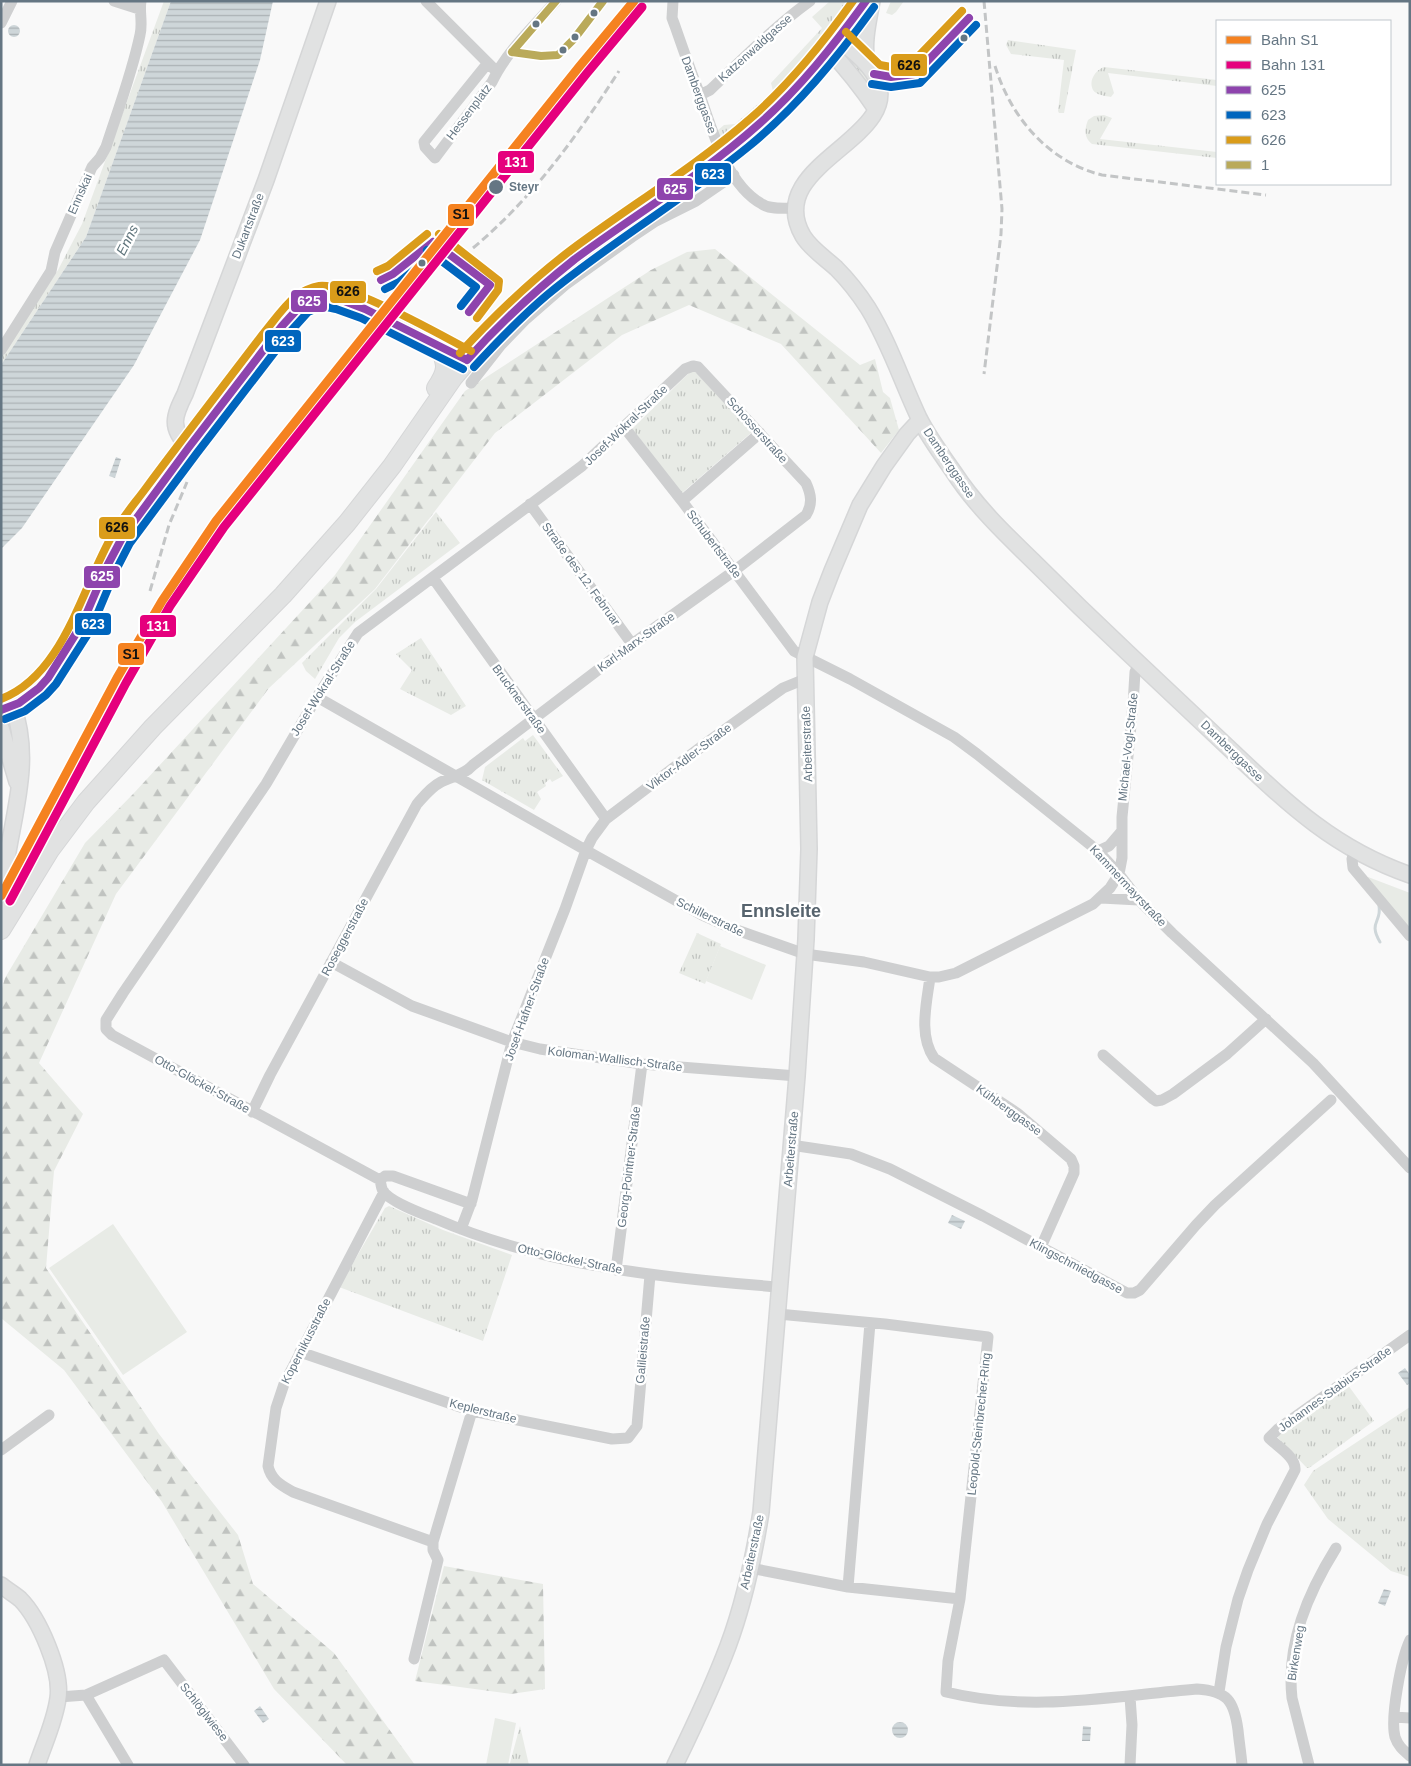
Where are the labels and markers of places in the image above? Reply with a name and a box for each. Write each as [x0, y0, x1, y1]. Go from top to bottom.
unlabelled marker [589, 8, 599, 18]
unlabelled marker [531, 19, 541, 29]
unlabelled marker [570, 32, 580, 42]
unlabelled marker [959, 33, 969, 43]
unlabelled marker [558, 45, 568, 55]
marker: Steyr [487, 178, 505, 196]
place label: Steyr [509, 180, 539, 194]
unlabelled marker [417, 258, 427, 268]

